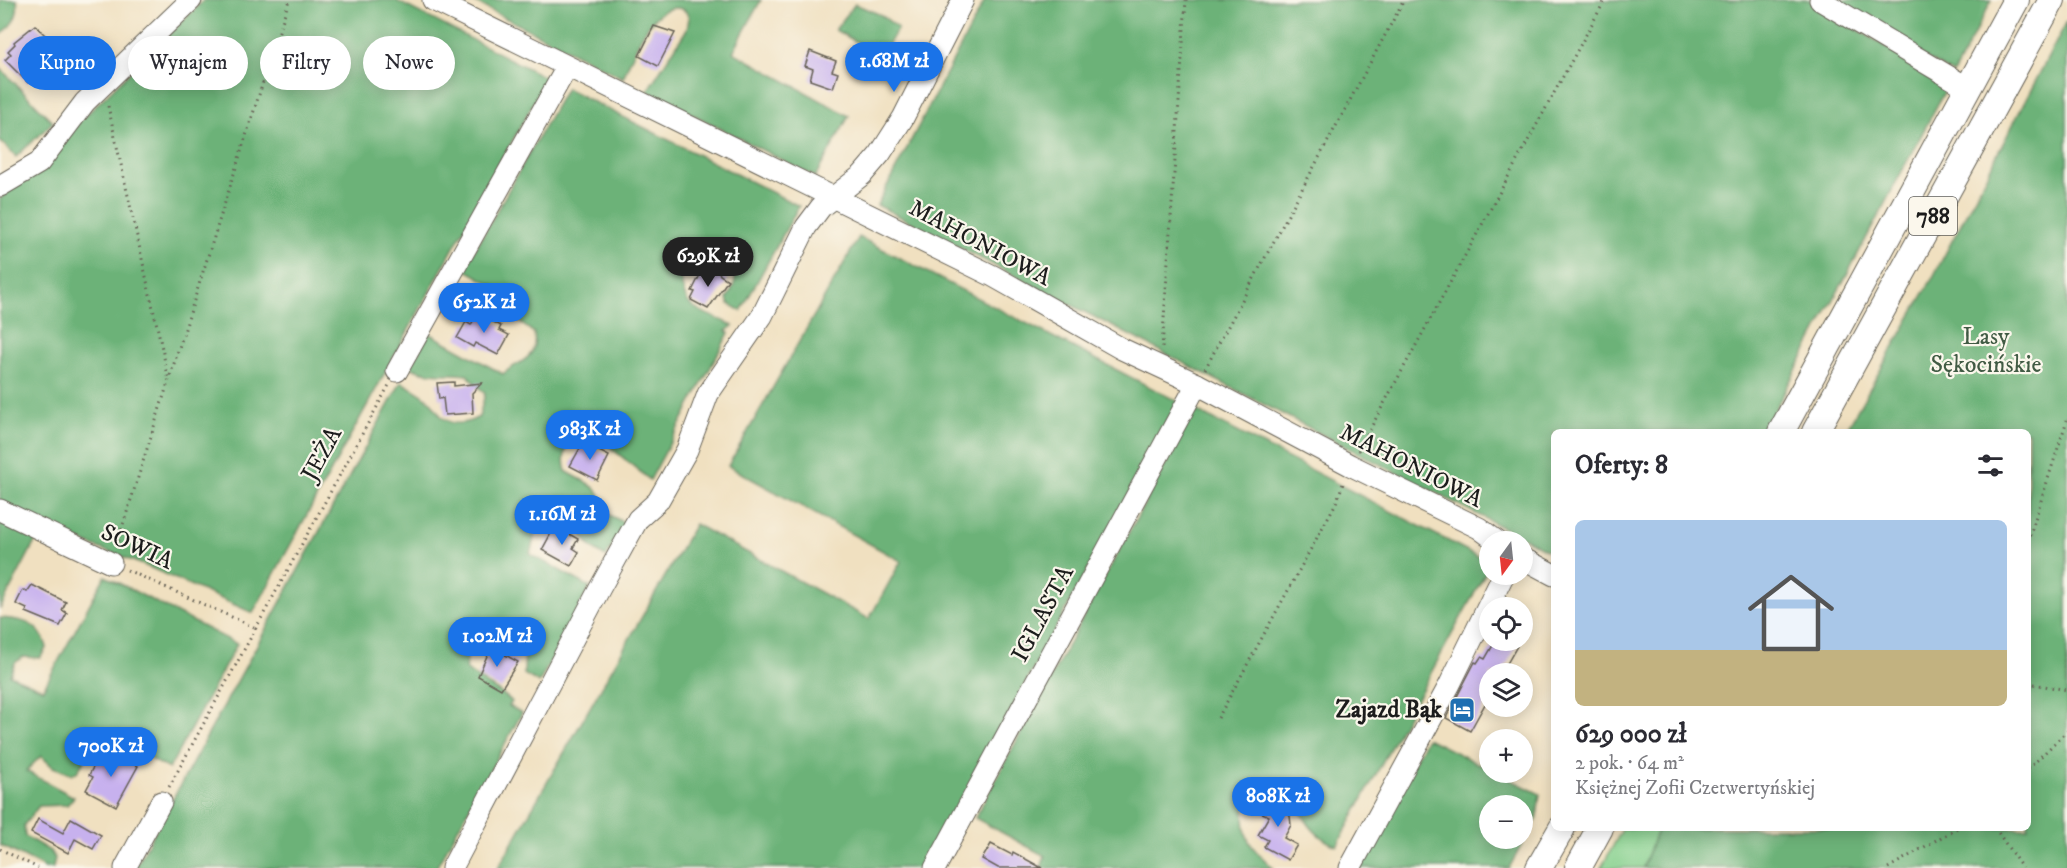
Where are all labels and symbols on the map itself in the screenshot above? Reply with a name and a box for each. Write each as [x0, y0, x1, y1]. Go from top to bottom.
pin: 1.68M zł [832, 42, 956, 93]
street label: MAHONIOWA [904, 193, 1057, 293]
road number: 788 [1909, 197, 1957, 235]
pin: 629K zł [653, 237, 763, 288]
pin: 652K zł [429, 283, 539, 334]
park label: Lasy Sękocińskie [1931, 322, 2042, 380]
pin: 983K zł [535, 410, 645, 461]
street label: MAHONIOWA [1334, 417, 1488, 515]
street label: JEŻA [293, 421, 349, 488]
pin: 1.16M zł [500, 495, 624, 546]
street label: SOWIA [96, 517, 179, 577]
north arrow [1479, 531, 1533, 585]
street label: IGLASTA [1005, 560, 1081, 667]
pin: 1.02M zł [435, 617, 559, 668]
place label: Zajazd Bąk [1336, 695, 1443, 725]
hotel icon: Zajazd Bąk [1447, 695, 1477, 725]
pin: 700K zł [56, 727, 166, 778]
pin: 808K zł [1223, 777, 1333, 828]

